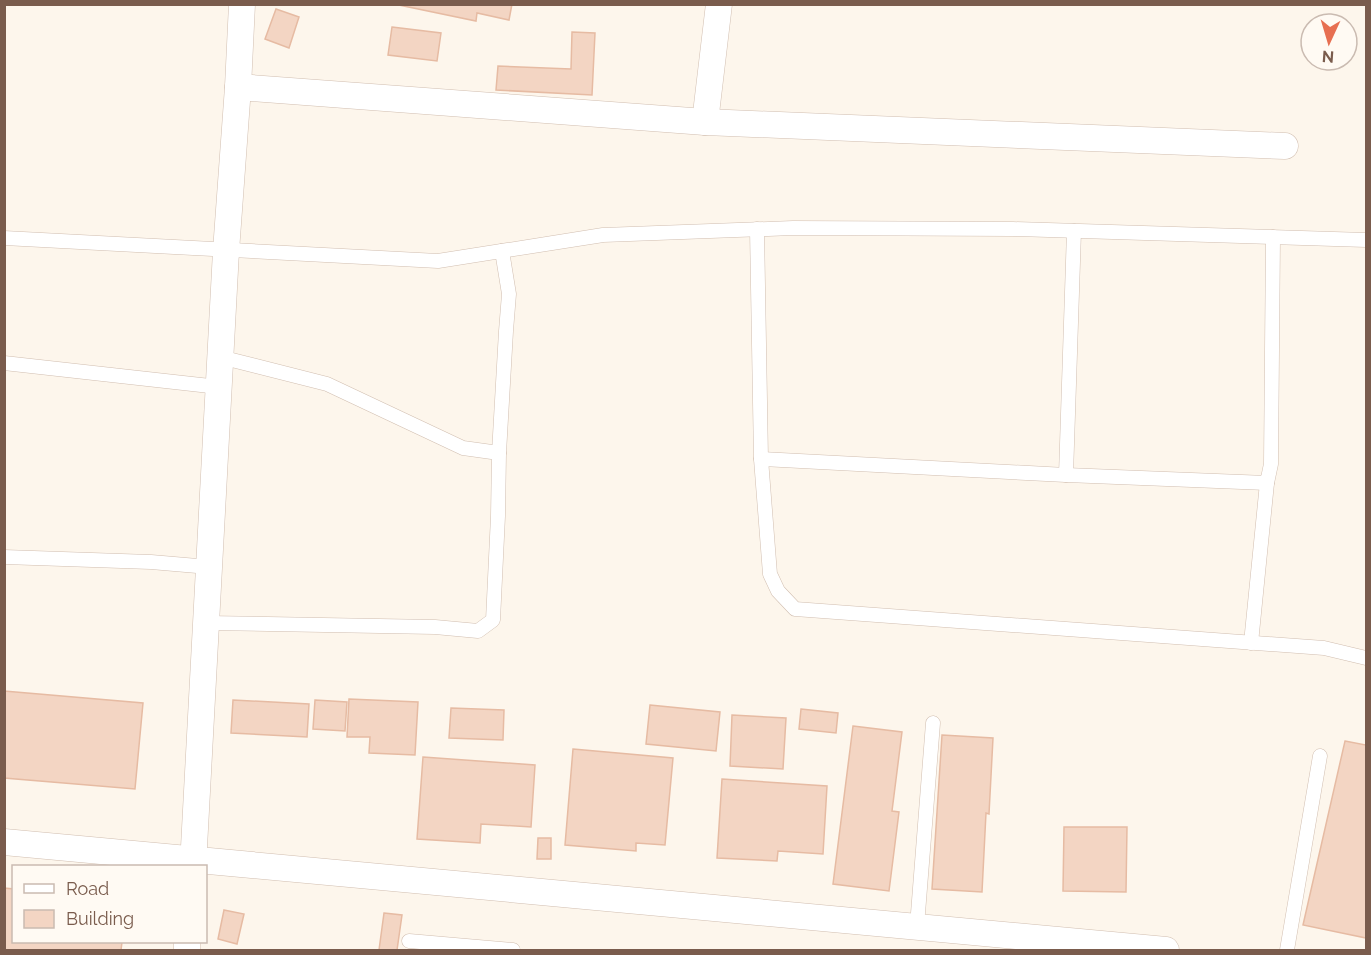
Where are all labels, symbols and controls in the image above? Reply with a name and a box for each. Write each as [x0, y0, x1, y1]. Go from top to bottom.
north arrow [1299, 12, 1359, 72]
text: N [1321, 47, 1335, 66]
legend [12, 865, 207, 943]
text: Road [66, 878, 109, 899]
text: Building [66, 908, 134, 929]

